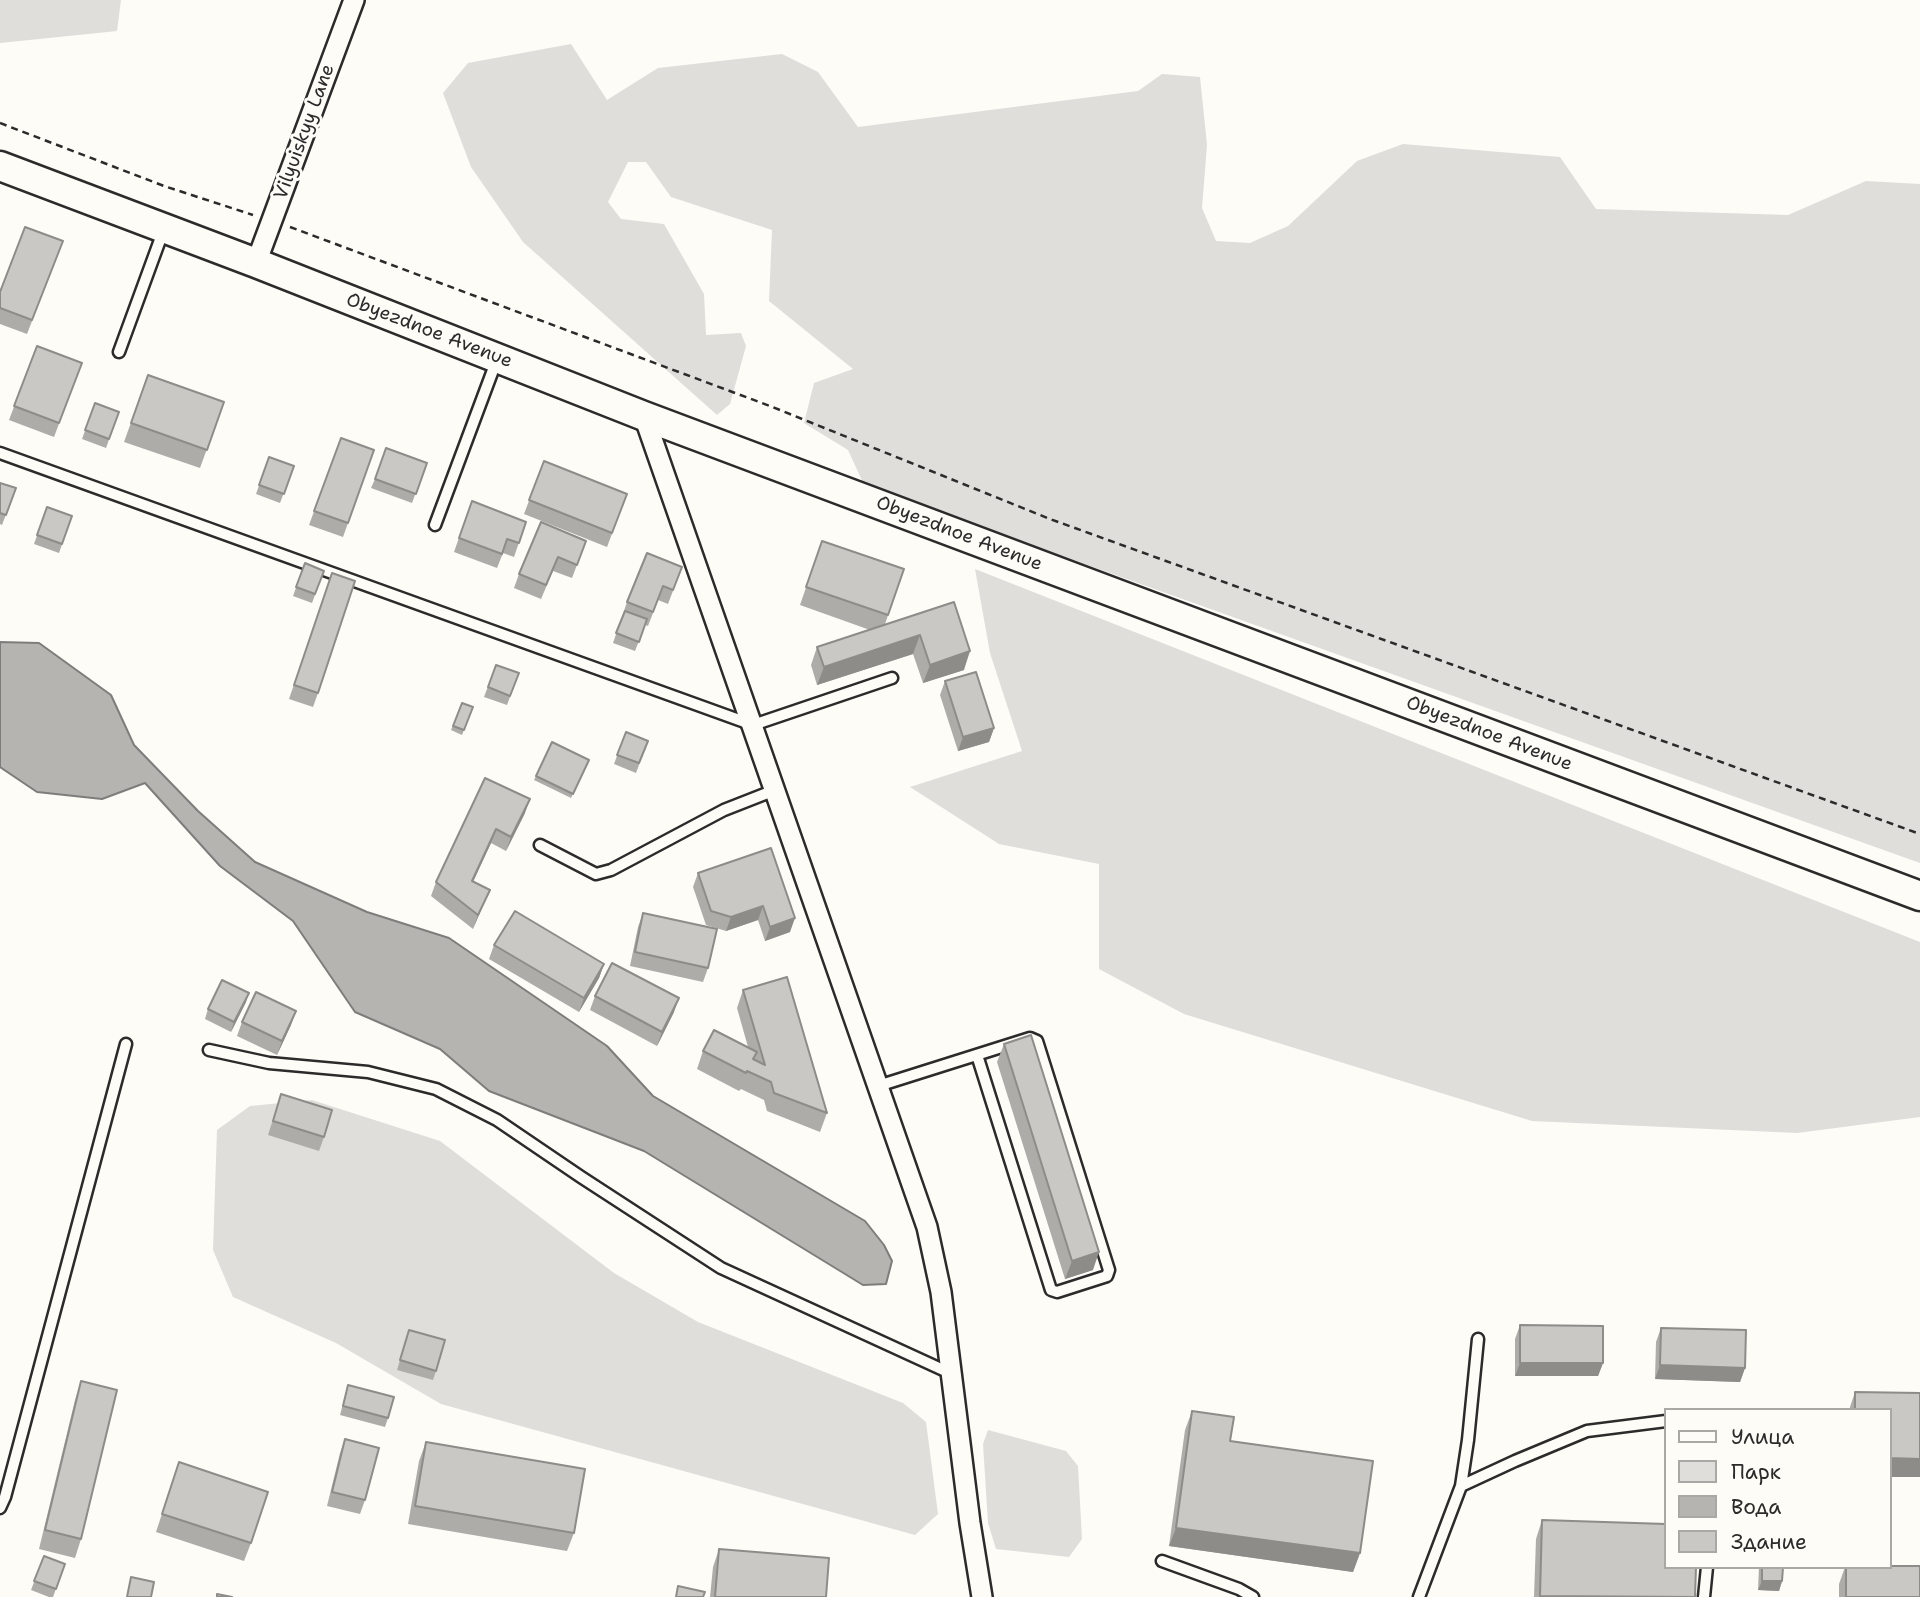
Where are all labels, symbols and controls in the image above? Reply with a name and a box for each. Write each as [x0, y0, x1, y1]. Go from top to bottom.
street label: Vilyuiskyy Lane [270, 61, 340, 203]
street label: Obyezdnoe Avenue [343, 289, 515, 373]
street label: Obyezdnoe Avenue [873, 492, 1045, 576]
street label: Obyezdnoe Avenue [1403, 692, 1575, 776]
legend [1664, 1408, 1892, 1569]
text: Улица [1731, 1423, 1794, 1451]
text: Парк [1731, 1458, 1781, 1486]
text: Вода [1731, 1493, 1781, 1521]
text: Здание [1731, 1528, 1807, 1556]

